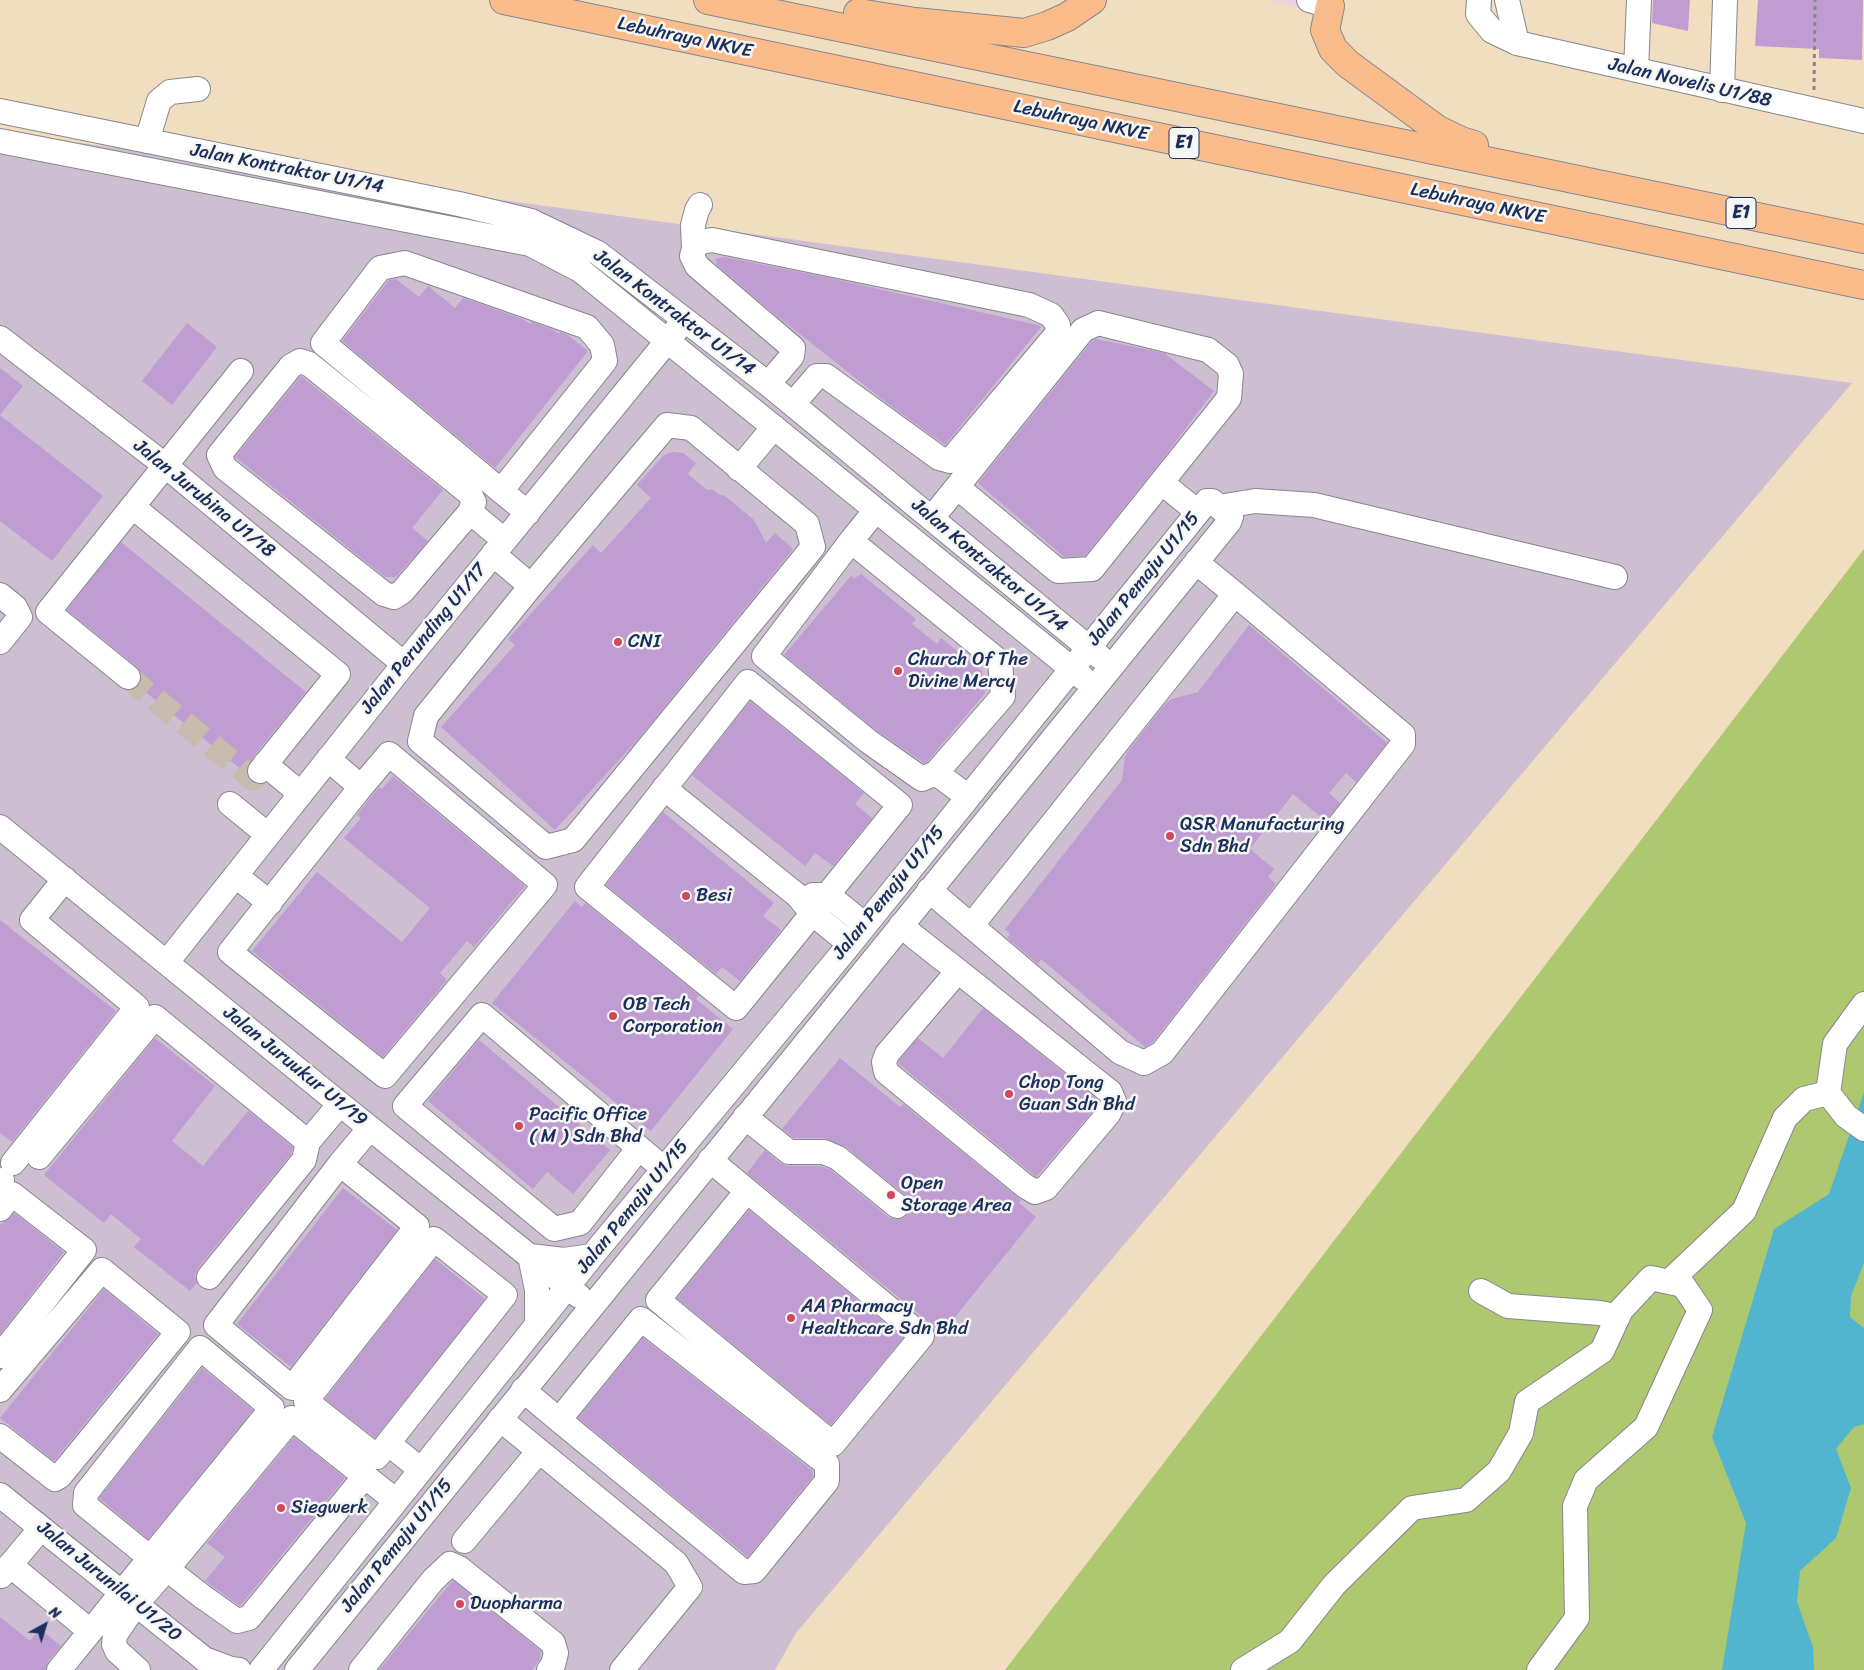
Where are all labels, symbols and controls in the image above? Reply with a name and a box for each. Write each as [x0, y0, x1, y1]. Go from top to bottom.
street label: Lebuhraya NKVE [615, 13, 755, 63]
street label: Jalan Novelis U1/88 [1606, 53, 1774, 113]
street label: Lebuhraya NKVE [1011, 96, 1151, 146]
road number: E1 [1169, 128, 1199, 158]
street label: Jalan Kontraktor U1/14 [188, 139, 386, 199]
street label: Lebuhraya NKVE [1408, 179, 1548, 229]
road number: E1 [1726, 198, 1756, 228]
street label: Jalan Kontraktor U1/14 [589, 245, 759, 381]
street label: Jalan Jurubina U1/18 [129, 435, 279, 563]
street label: Jalan Kontraktor U1/14 [906, 494, 1072, 638]
street label: Jalan Pemaju U1/15 [1083, 508, 1205, 650]
street label: Jalan Perunding U1/17 [356, 559, 492, 719]
place label: CNI [628, 631, 661, 653]
marker: CNI [612, 636, 624, 648]
place label: Church Of The Divine Mercy [908, 649, 1028, 693]
marker: Church Of The Divine Mercy [892, 665, 904, 677]
place label: QSR Manufacturing Sdn Bhd [1180, 814, 1345, 858]
street label: Jalan Pemaju U1/15 [828, 822, 950, 964]
marker: QSR Manufacturing Sdn Bhd [1164, 830, 1176, 842]
place label: Besi [696, 885, 732, 907]
marker: Besi [680, 890, 692, 902]
place label: OB Tech Corporation [623, 994, 723, 1038]
street label: Jalan Juruukur U1/19 [218, 1002, 372, 1132]
marker: OB Tech Corporation [607, 1010, 619, 1022]
place label: Chop Tong Guan Sdn Bhd [1019, 1072, 1135, 1116]
marker: Chop Tong Guan Sdn Bhd [1003, 1088, 1015, 1100]
place label: Pacific Office ( M ) Sdn Bhd [529, 1104, 647, 1148]
marker: Pacific Office ( M ) Sdn Bhd [513, 1120, 525, 1132]
street label: Jalan Pemaju U1/15 [572, 1136, 694, 1278]
place label: Open Storage Area [901, 1173, 1011, 1217]
marker: Open Storage Area [885, 1189, 897, 1201]
place label: AA Pharmacy Healthcare Sdn Bhd [801, 1296, 968, 1340]
marker: AA Pharmacy Healthcare Sdn Bhd [785, 1312, 797, 1324]
street label: Jalan Pemaju U1/15 [336, 1475, 458, 1617]
place label: Siegwerk [291, 1497, 368, 1519]
marker: Siegwerk [275, 1502, 287, 1514]
street label: Jalan Jurunilai U1/20 [32, 1517, 186, 1647]
place label: Duopharma [470, 1593, 563, 1615]
marker: Duopharma [454, 1598, 466, 1610]
north arrow [20, 1600, 70, 1650]
text: N [43, 1600, 66, 1626]

